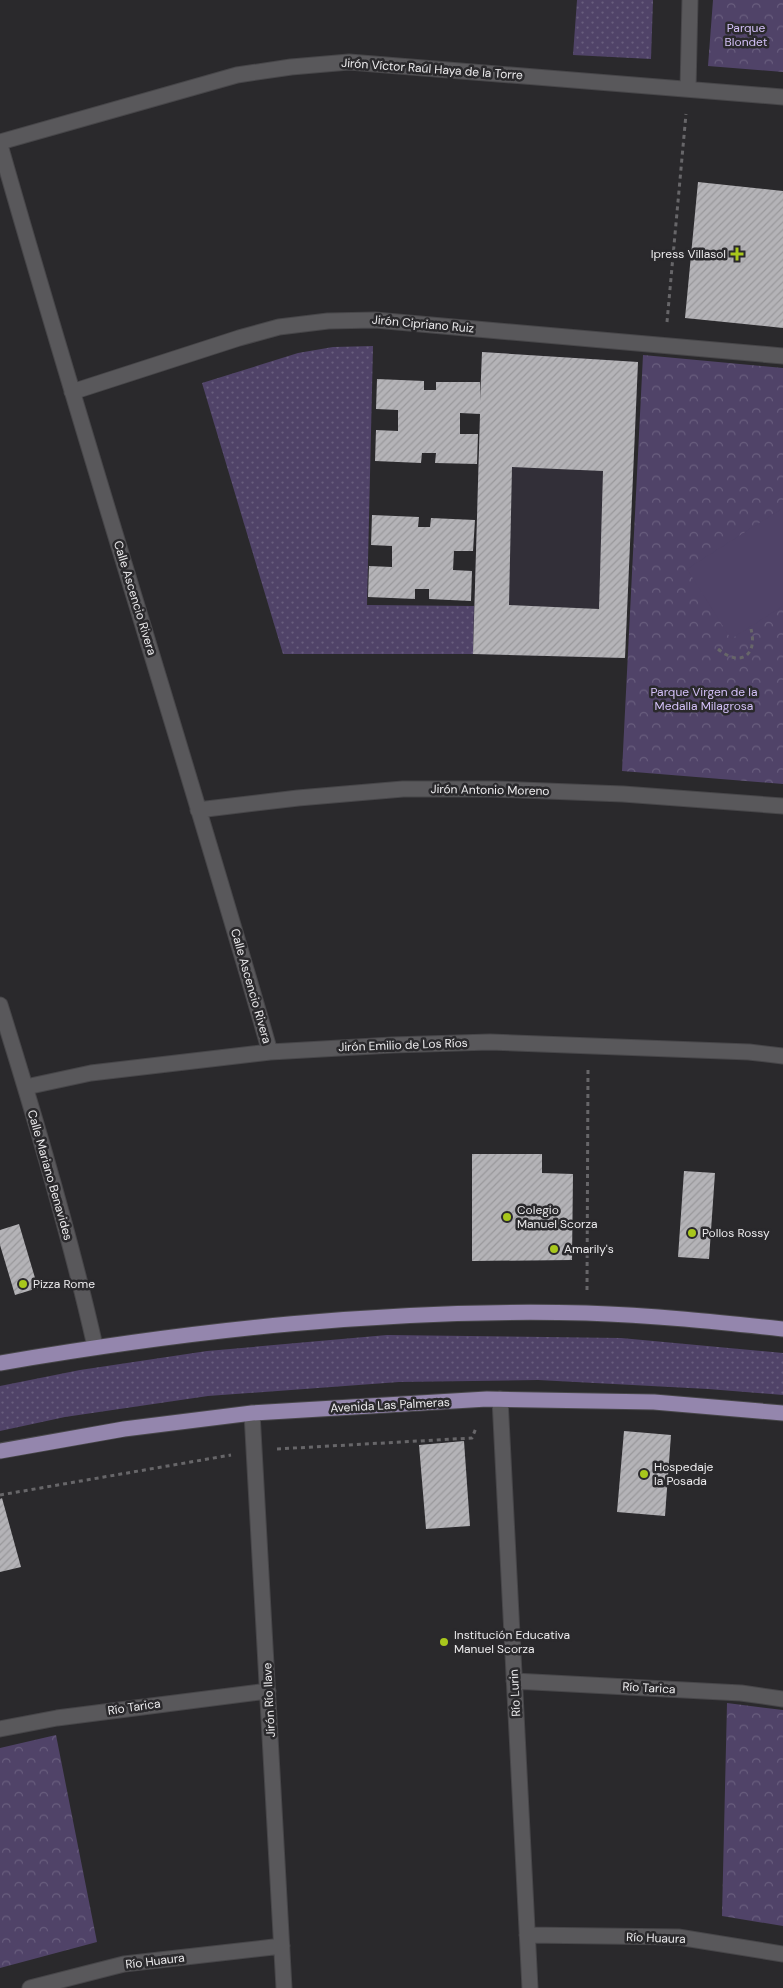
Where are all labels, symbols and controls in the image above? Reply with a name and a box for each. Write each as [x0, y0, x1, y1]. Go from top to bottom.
park label: Parque Blondet [725, 20, 768, 50]
street label: Jirón Víctor Raúl Haya de la Torre [341, 55, 523, 83]
place label: Ipress Villasol [651, 246, 726, 262]
marker: Ipress Villasol [730, 247, 744, 261]
street label: Jirón Cipriano Ruiz [371, 312, 475, 336]
street label: Calle Ascencio Rivera [110, 539, 160, 657]
park label: Parque Virgen de la Medalla Milagrosa [650, 684, 758, 714]
street label: Jirón Antonio Moreno [430, 781, 550, 799]
street label: Calle Ascencio Rivera [227, 927, 275, 1045]
street label: Jirón Emilio de Los Ríos [338, 1035, 468, 1055]
street label: Calle Mariano Benavides [24, 1108, 76, 1242]
place label: Colegio Manuel Scorza [517, 1202, 597, 1232]
marker: Colegio Manuel Scorza [501, 1211, 513, 1223]
place label: Pollos Rossy [702, 1225, 770, 1241]
marker: Pollos Rossy [686, 1227, 698, 1239]
place label: Amarily's [564, 1241, 614, 1257]
marker: Amarily's [548, 1243, 560, 1255]
place label: Pizza Rome [33, 1276, 95, 1292]
marker: Pizza Rome [17, 1278, 29, 1290]
street label: Avenida Las Palmeras [330, 1394, 450, 1416]
place label: Hospedaje la Posada [654, 1459, 714, 1489]
marker: Hospedaje la Posada [638, 1468, 650, 1480]
place label: Institución Educativa Manuel Scorza [454, 1627, 570, 1657]
marker: Institución Educativa Manuel Scorza [438, 1636, 450, 1648]
street label: Jirón Río Ilave [259, 1662, 279, 1738]
street label: Río Lurin [506, 1669, 524, 1717]
street label: Río Tarica [622, 1679, 676, 1697]
street label: Río Tarica [107, 1695, 161, 1719]
street label: Río Huaura [626, 1929, 686, 1947]
street label: Río Huaura [124, 1949, 186, 1973]

